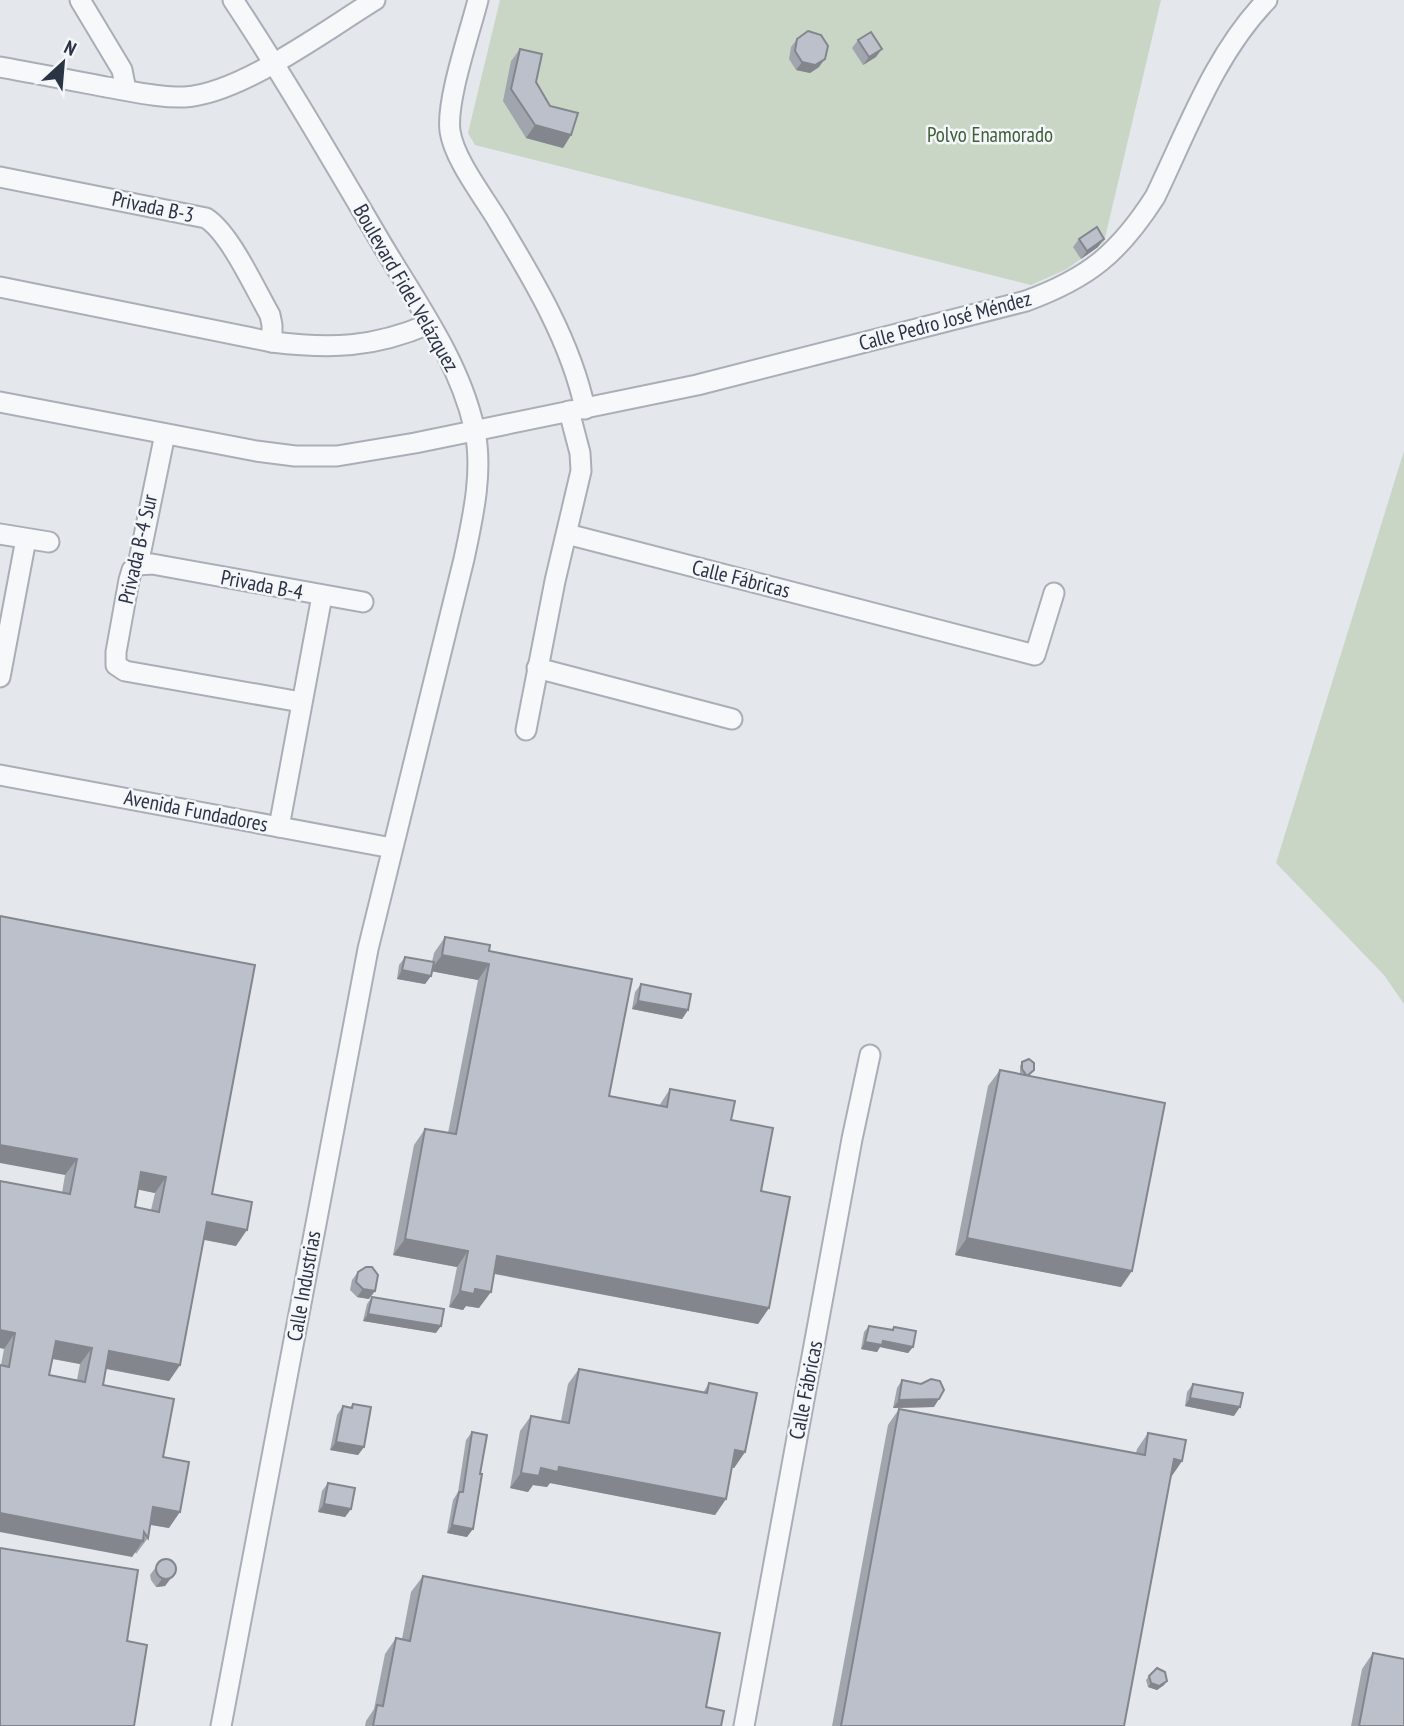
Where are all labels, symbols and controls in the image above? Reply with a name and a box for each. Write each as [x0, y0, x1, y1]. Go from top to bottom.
north arrow [28, 28, 98, 98]
text: N [61, 35, 80, 61]
park label: Polvo Enamorado [927, 121, 1053, 148]
street label: Privada B-3 [110, 185, 197, 228]
street label: Boulevard Fidel Velázquez [347, 199, 465, 376]
street label: Calle Pedro José Méndez [856, 285, 1034, 357]
street label: Privada B-4 Sur [112, 491, 163, 606]
street label: Calle Fábricas [689, 553, 793, 604]
street label: Privada B-4 [219, 563, 306, 606]
street label: Avenida Fundadores [122, 783, 270, 838]
street label: Calle Industrias [281, 1229, 326, 1343]
street label: Calle Fábricas [783, 1338, 828, 1442]

